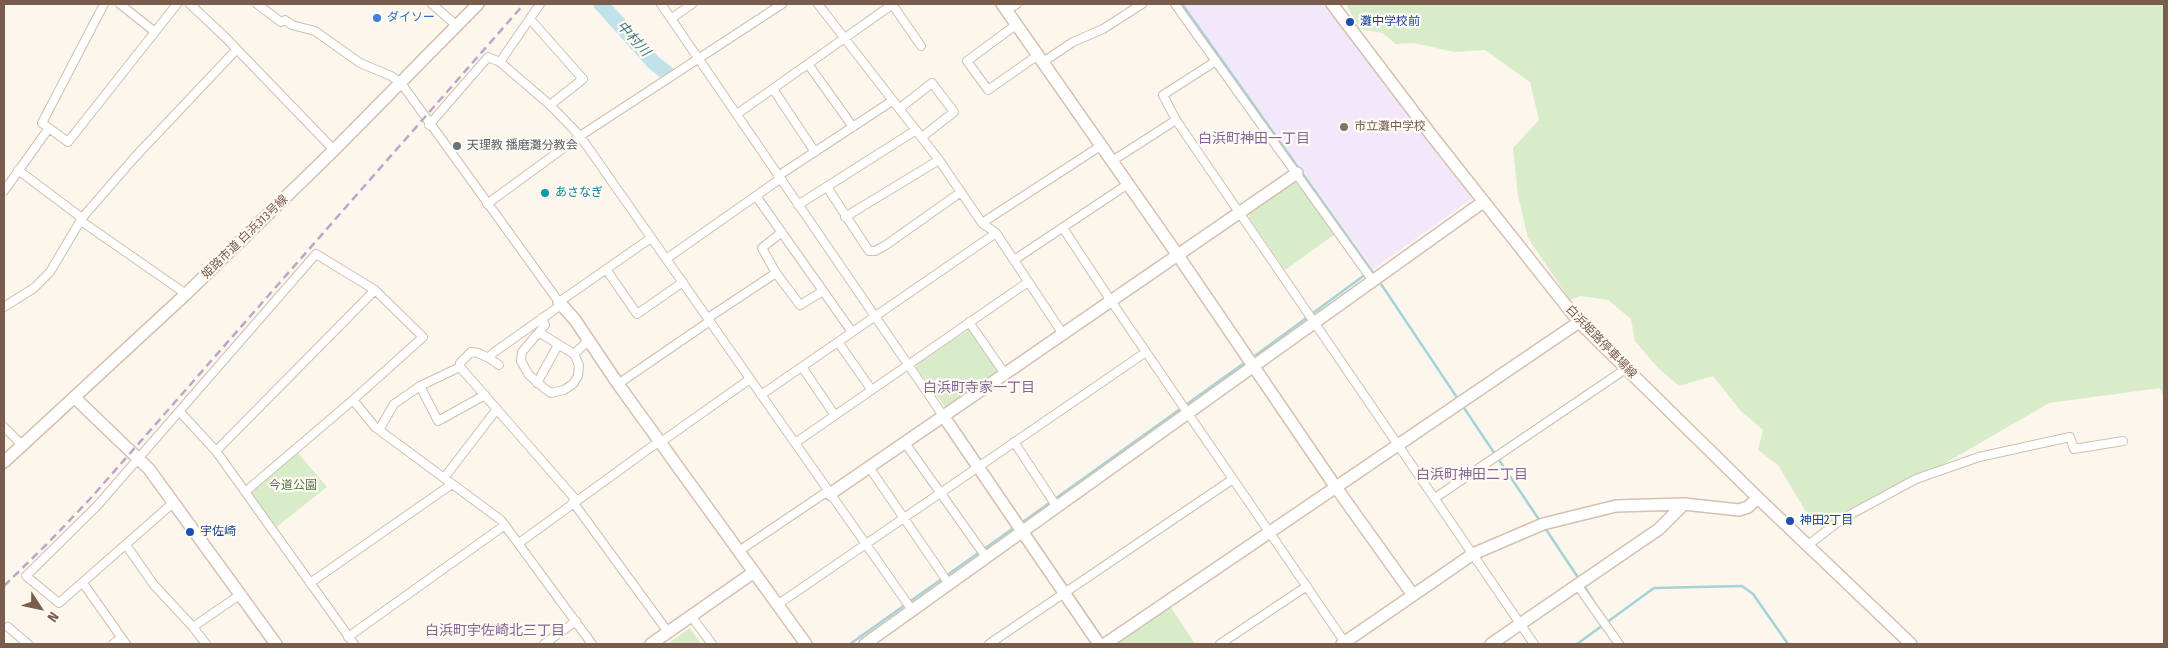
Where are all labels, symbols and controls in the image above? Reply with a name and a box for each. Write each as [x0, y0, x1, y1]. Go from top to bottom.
place label: ダイソー [387, 11, 435, 25]
marker: ダイソー [371, 12, 383, 24]
place label: 灘中学校前 [1360, 15, 1420, 29]
marker: 灘中学校前 [1344, 16, 1356, 28]
water label: 中村川 [613, 18, 653, 60]
place label: 市立灘中学校 [1354, 120, 1426, 134]
marker: 市立灘中学校 [1338, 121, 1350, 133]
district label: 白浜町神田一丁目 [1198, 131, 1310, 147]
place label: 天理教 播磨灘分教会 [467, 139, 578, 153]
marker: 天理教 播磨灘分教会 [451, 140, 463, 152]
place label: あさなぎ [555, 186, 603, 200]
marker: あさなぎ [539, 187, 551, 199]
street label: 姫路市道 白浜313号線 [199, 192, 291, 282]
street label: 白浜姫路停車場線 [1562, 302, 1640, 382]
district label: 白浜町寺家一丁目 [923, 380, 1035, 396]
district label: 白浜町神田二丁目 [1416, 467, 1528, 483]
park label: 今道公園 [269, 479, 317, 493]
place label: 神田2丁目 [1800, 514, 1853, 528]
marker: 神田2丁目 [1784, 515, 1796, 527]
place label: 宇佐崎 [200, 525, 236, 539]
marker: 宇佐崎 [184, 526, 196, 538]
north arrow [15, 583, 65, 633]
text: N [43, 609, 62, 625]
district label: 白浜町宇佐崎北三丁目 [425, 623, 565, 639]

